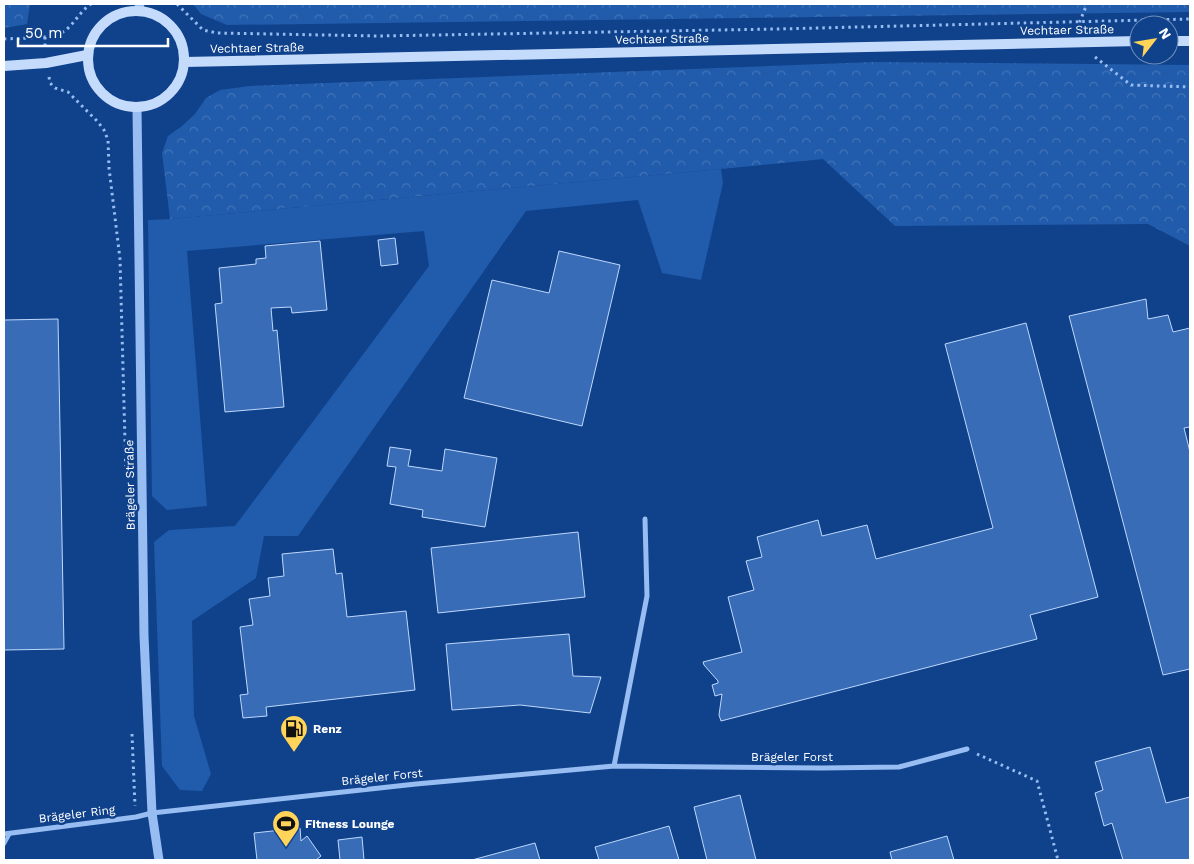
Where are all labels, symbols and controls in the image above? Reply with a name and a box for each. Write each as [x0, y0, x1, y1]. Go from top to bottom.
scale bar [18, 15, 168, 47]
north arrow [1129, 15, 1179, 65]
street label: Vechtaer Straße [1020, 22, 1114, 38]
text: 50 m [25, 24, 62, 42]
text: N [1156, 25, 1175, 42]
street label: Vechtaer Straße [615, 31, 709, 47]
street label: Vechtaer Straße [210, 40, 304, 56]
street label: Brägeler Straße [122, 440, 138, 530]
fuel station icon: Renz [279, 714, 309, 753]
place label: Renz [313, 722, 342, 736]
street label: Brägeler Forst [751, 750, 833, 764]
street label: Brägeler Forst [341, 766, 423, 788]
street label: Brägeler Ring [38, 802, 117, 826]
sports icon: Fitness Lounge [271, 809, 301, 848]
place label: Fitness Lounge [305, 817, 395, 831]

